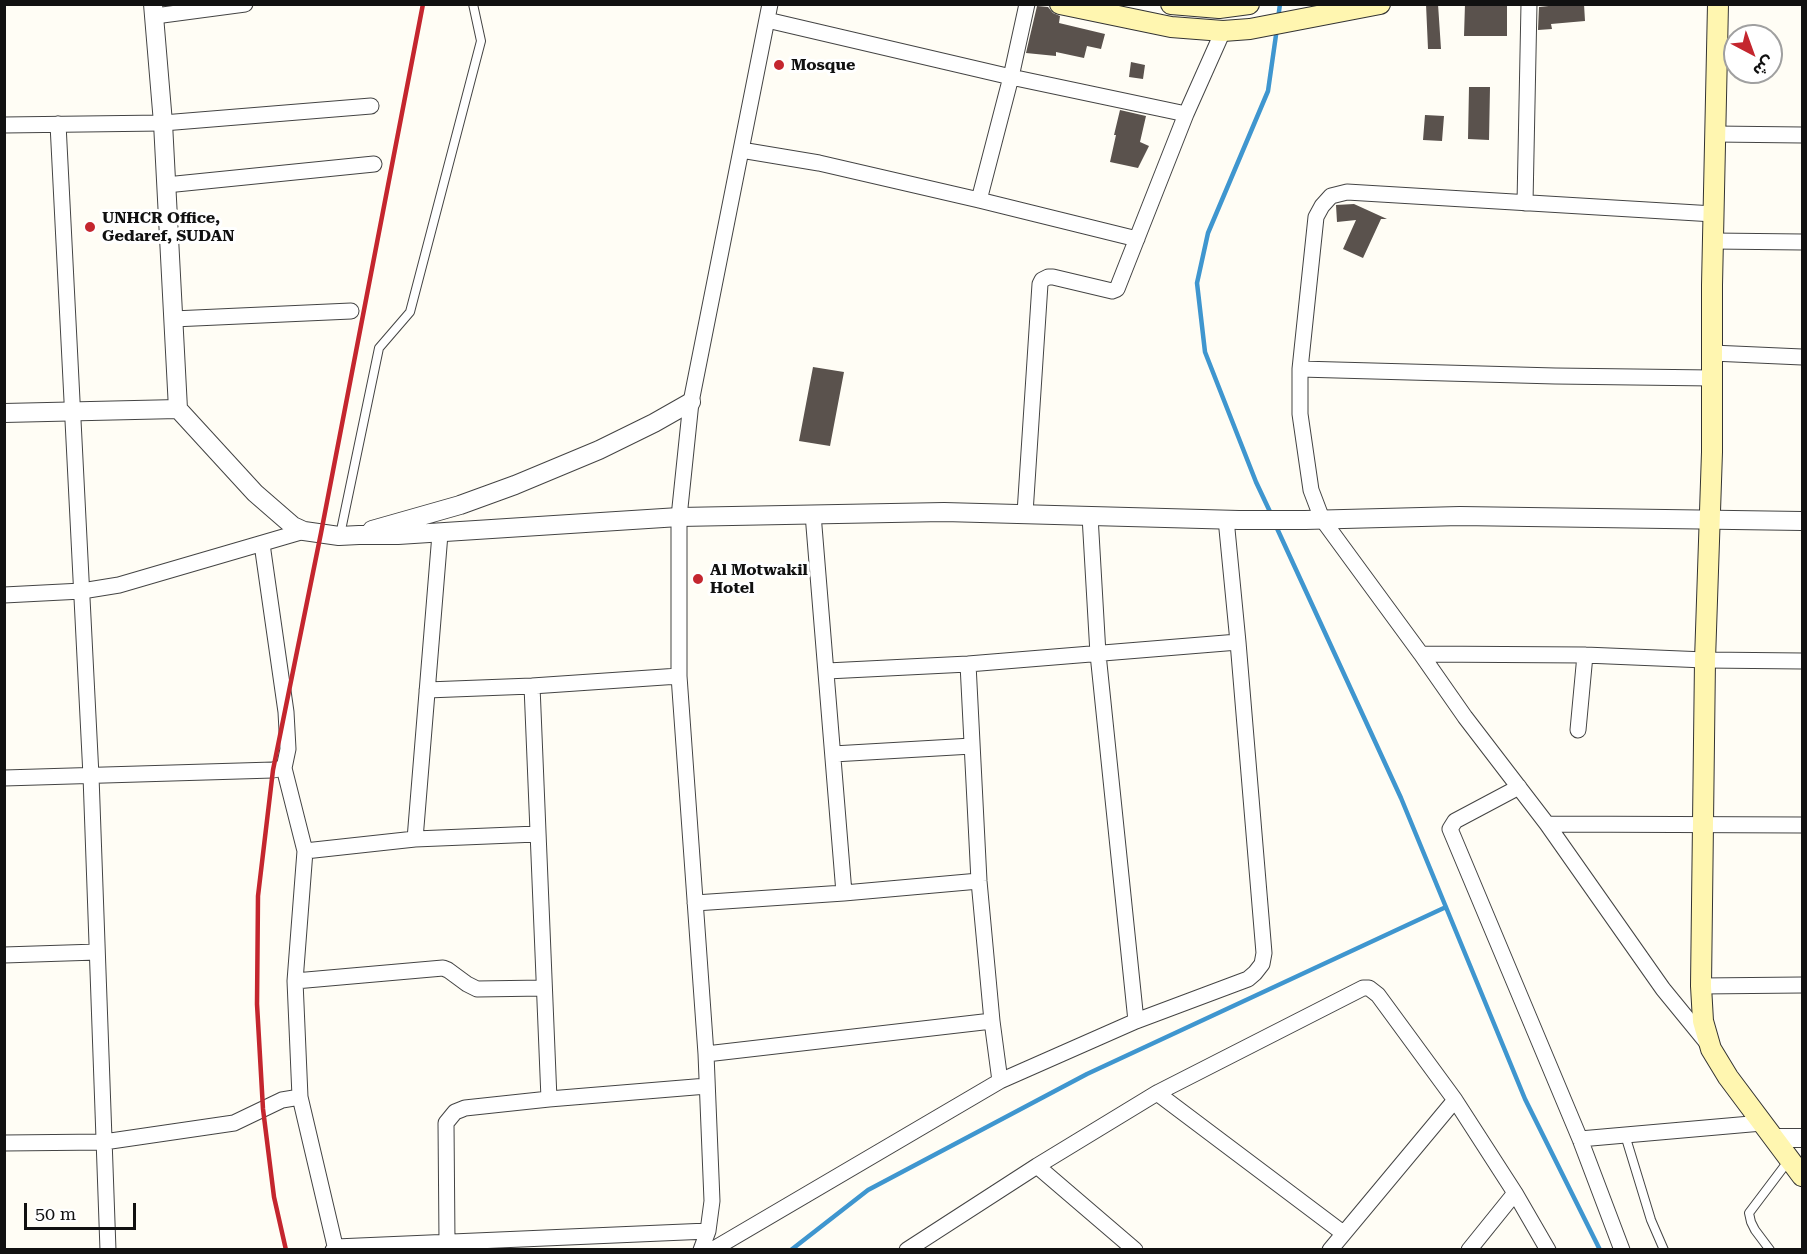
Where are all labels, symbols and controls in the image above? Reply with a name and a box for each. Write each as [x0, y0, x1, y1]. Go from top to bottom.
north arrow [1723, 24, 1783, 84]
text: ش [1749, 52, 1778, 81]
place label: Mosque [791, 55, 855, 75]
marker: Mosque [772, 58, 786, 72]
place label: UNHCR Office, Gedaref, SUDAN [102, 208, 235, 246]
marker: UNHCR Office, Gedaref, SUDAN [83, 220, 97, 234]
place label: Al Motwakil Hotel [710, 560, 808, 598]
marker: Al Motwakil Hotel [691, 572, 705, 586]
scale bar [27, 1191, 140, 1229]
text: 50 m [35, 1203, 76, 1224]

